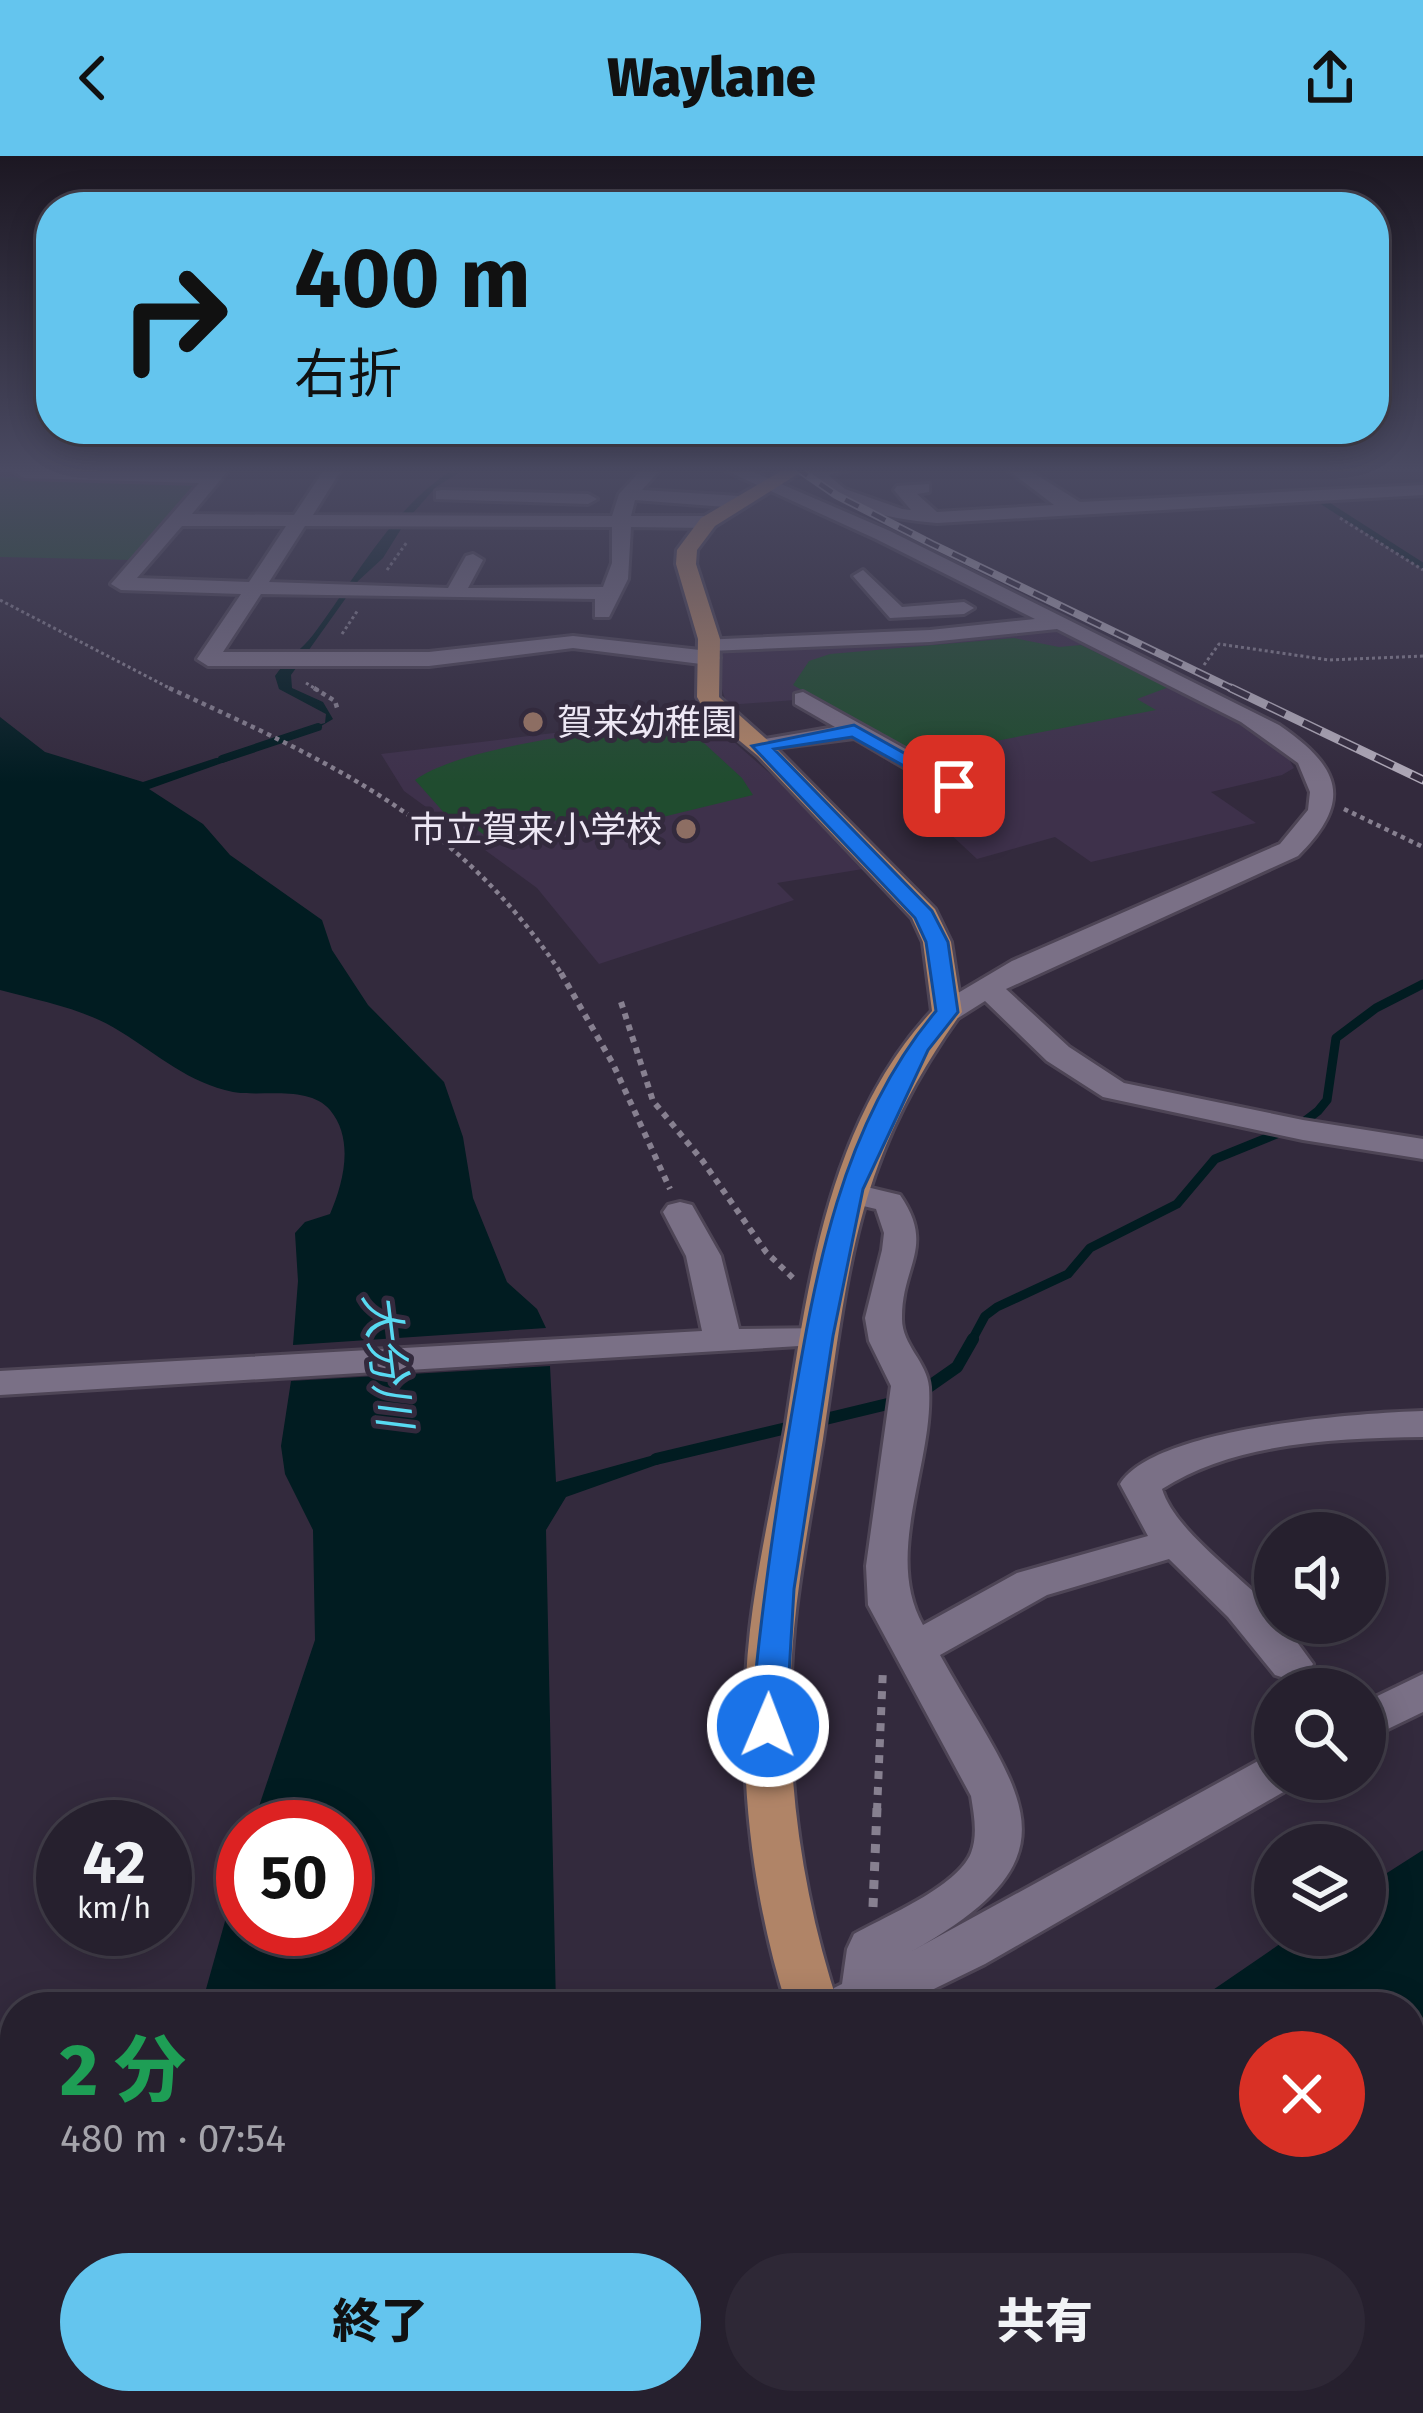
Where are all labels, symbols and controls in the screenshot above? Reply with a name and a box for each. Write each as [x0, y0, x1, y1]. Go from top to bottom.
icon: back [60, 45, 126, 111]
icon: share [1297, 45, 1363, 111]
text: Waylane [607, 46, 816, 110]
text: 400 m [294, 228, 531, 329]
icon: right [96, 240, 252, 396]
text: 右折 [294, 343, 402, 407]
place label: 賀来幼稚園 [557, 701, 737, 745]
marker: 賀来幼稚園 [520, 709, 546, 735]
pin [903, 735, 1005, 837]
icon: arrive [921, 753, 987, 819]
place label: 市立賀来小学校 [410, 808, 662, 852]
marker: 市立賀来小学校 [673, 816, 699, 842]
water label: 大分川 [352, 1290, 423, 1434]
map controls [1254, 1512, 1386, 1956]
button: sound [1254, 1512, 1386, 1644]
position arrow [705, 1663, 831, 1789]
button: search [1254, 1668, 1386, 1800]
speed limit sign: 50 [216, 1800, 372, 1956]
button: layers [1254, 1824, 1386, 1956]
text: 42 [82, 1827, 146, 1899]
text: km/h [77, 1890, 151, 1926]
text: 2 分 [60, 2028, 186, 2114]
button: close [1239, 2031, 1365, 2157]
text: 480 m · 07:54 [60, 2116, 286, 2162]
button: 終了 [60, 2253, 701, 2391]
button: 共有 [725, 2253, 1365, 2391]

